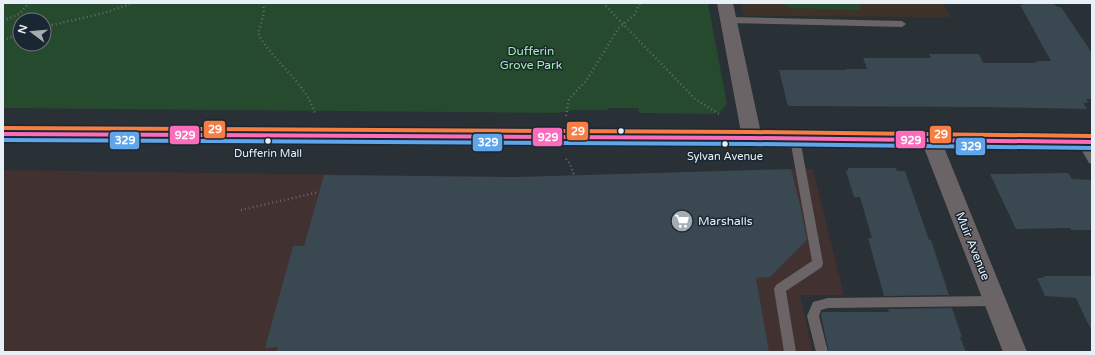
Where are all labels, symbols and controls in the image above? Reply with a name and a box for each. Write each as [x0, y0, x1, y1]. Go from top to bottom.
north arrow [12, 12, 52, 52]
text: N [15, 23, 30, 35]
park label: Dufferin Grove Park [500, 44, 563, 72]
line badge: 29 [203, 120, 226, 139]
line badge: 29 [566, 121, 589, 141]
text: 29 [208, 123, 222, 136]
line badge: 929 [169, 125, 200, 145]
text: 29 [571, 125, 585, 138]
line badge: 29 [929, 125, 952, 144]
unlabelled marker [616, 126, 626, 136]
line badge: 929 [532, 127, 563, 147]
text: 29 [934, 128, 948, 141]
text: 929 [175, 129, 195, 142]
line badge: 929 [895, 130, 926, 149]
line badge: 329 [109, 131, 140, 150]
text: 929 [538, 131, 558, 144]
line badge: 329 [472, 133, 503, 152]
text: 329 [115, 134, 135, 147]
text: 929 [901, 134, 921, 147]
marker: Dufferin Mall [263, 136, 273, 146]
text: 329 [478, 136, 498, 149]
line badge: 329 [955, 137, 986, 156]
marker: Sylvan Avenue [720, 139, 730, 149]
text: 329 [961, 140, 981, 153]
place label: Dufferin Mall [234, 147, 302, 160]
place label: Sylvan Avenue [687, 150, 763, 163]
supermarket icon: Marshalls [669, 208, 695, 234]
street label: Muir Avenue [953, 210, 993, 282]
place label: Marshalls [698, 214, 753, 228]

